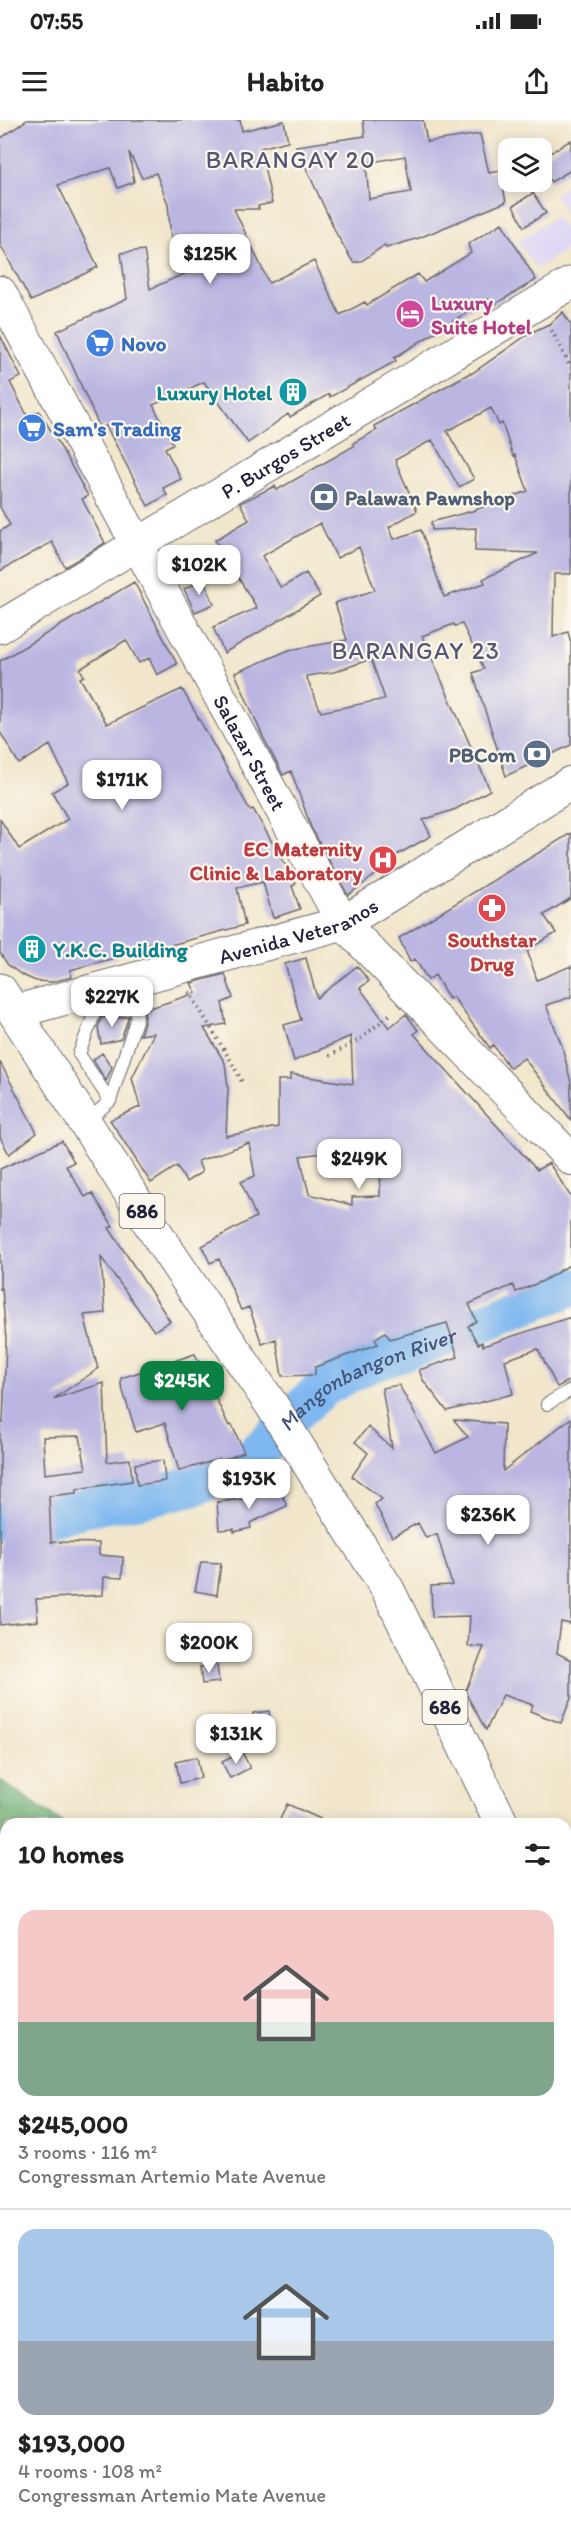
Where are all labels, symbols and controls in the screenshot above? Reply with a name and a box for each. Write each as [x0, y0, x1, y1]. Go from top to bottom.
text: 07:55 [30, 8, 83, 35]
icon: menu [18, 65, 51, 98]
text: Habito [247, 65, 324, 98]
icon: share [520, 65, 553, 98]
map controls [498, 138, 552, 192]
button: layers [498, 138, 552, 192]
district label: BARANGAY 20 [206, 145, 376, 174]
pin: $125K [168, 234, 252, 285]
text: $125K [183, 241, 237, 265]
place label: Luxury Suite Hotel [431, 290, 533, 339]
hotel icon: Luxury Suite Hotel [394, 298, 426, 330]
supermarket icon: Novo [84, 327, 116, 359]
place label: Novo [121, 331, 167, 356]
building icon: Luxury Hotel [277, 376, 309, 408]
place label: Luxury Hotel [156, 380, 273, 406]
street label: P. Burgos Street [216, 407, 354, 504]
supermarket icon: Sam's Trading [16, 412, 48, 444]
place label: Sam's Trading [53, 416, 183, 442]
bank icon: Palawan Pawnshop [308, 481, 340, 513]
place label: Palawan Pawnshop [345, 485, 515, 511]
pin: $102K [157, 545, 241, 596]
text: $102K [171, 552, 227, 576]
district label: BARANGAY 23 [332, 636, 500, 665]
street label: Salazar Street [209, 690, 292, 815]
bank icon: PBCom [521, 738, 553, 770]
place label: PBCom [449, 742, 516, 767]
pin: $171K [80, 760, 164, 811]
text: $171K [96, 767, 148, 791]
place label: EC Maternity Clinic & Laboratory [190, 836, 362, 886]
hospital icon: EC Maternity Clinic & Laboratory [367, 844, 399, 876]
street label: Avenida Veteranos [216, 892, 382, 969]
pharmacy icon: Southstar Drug [476, 892, 508, 924]
place label: Southstar Drug [448, 927, 537, 977]
building icon: Y.K.C. Building [16, 933, 48, 965]
place label: Y.K.C. Building [52, 937, 189, 963]
pin: $227K [70, 977, 154, 1028]
text: $227K [85, 984, 139, 1008]
pin: $249K [317, 1139, 401, 1190]
text: $249K [331, 1146, 387, 1170]
road number: 686 [120, 1194, 164, 1228]
water label: Mangonbangon River [272, 1321, 461, 1436]
pin: $245K [140, 1361, 224, 1412]
text: $245K [154, 1368, 210, 1392]
pin: $193K [207, 1459, 291, 1510]
text: $193K [222, 1466, 276, 1490]
pin: $236K [446, 1495, 530, 1546]
text: $236K [461, 1502, 515, 1526]
pin: $200K [167, 1623, 251, 1674]
text: $200K [180, 1630, 238, 1654]
road number: 686 [422, 1690, 468, 1724]
pin: $131K [194, 1714, 278, 1765]
text: $131K [210, 1721, 262, 1745]
text: 10 homes [18, 1838, 124, 1870]
icon: filters [521, 1838, 554, 1871]
icon: home [232, 1949, 340, 2057]
text: $245,000 [18, 2108, 128, 2140]
text: 3 rooms · 116 m² [18, 2140, 157, 2164]
text: Congressman Artemio Mate Avenue [18, 2164, 326, 2188]
icon: home [232, 2268, 340, 2376]
text: $193,000 [18, 2427, 125, 2459]
text: 4 rooms · 108 m² [18, 2459, 162, 2483]
text: Congressman Artemio Mate Avenue [18, 2483, 326, 2507]

